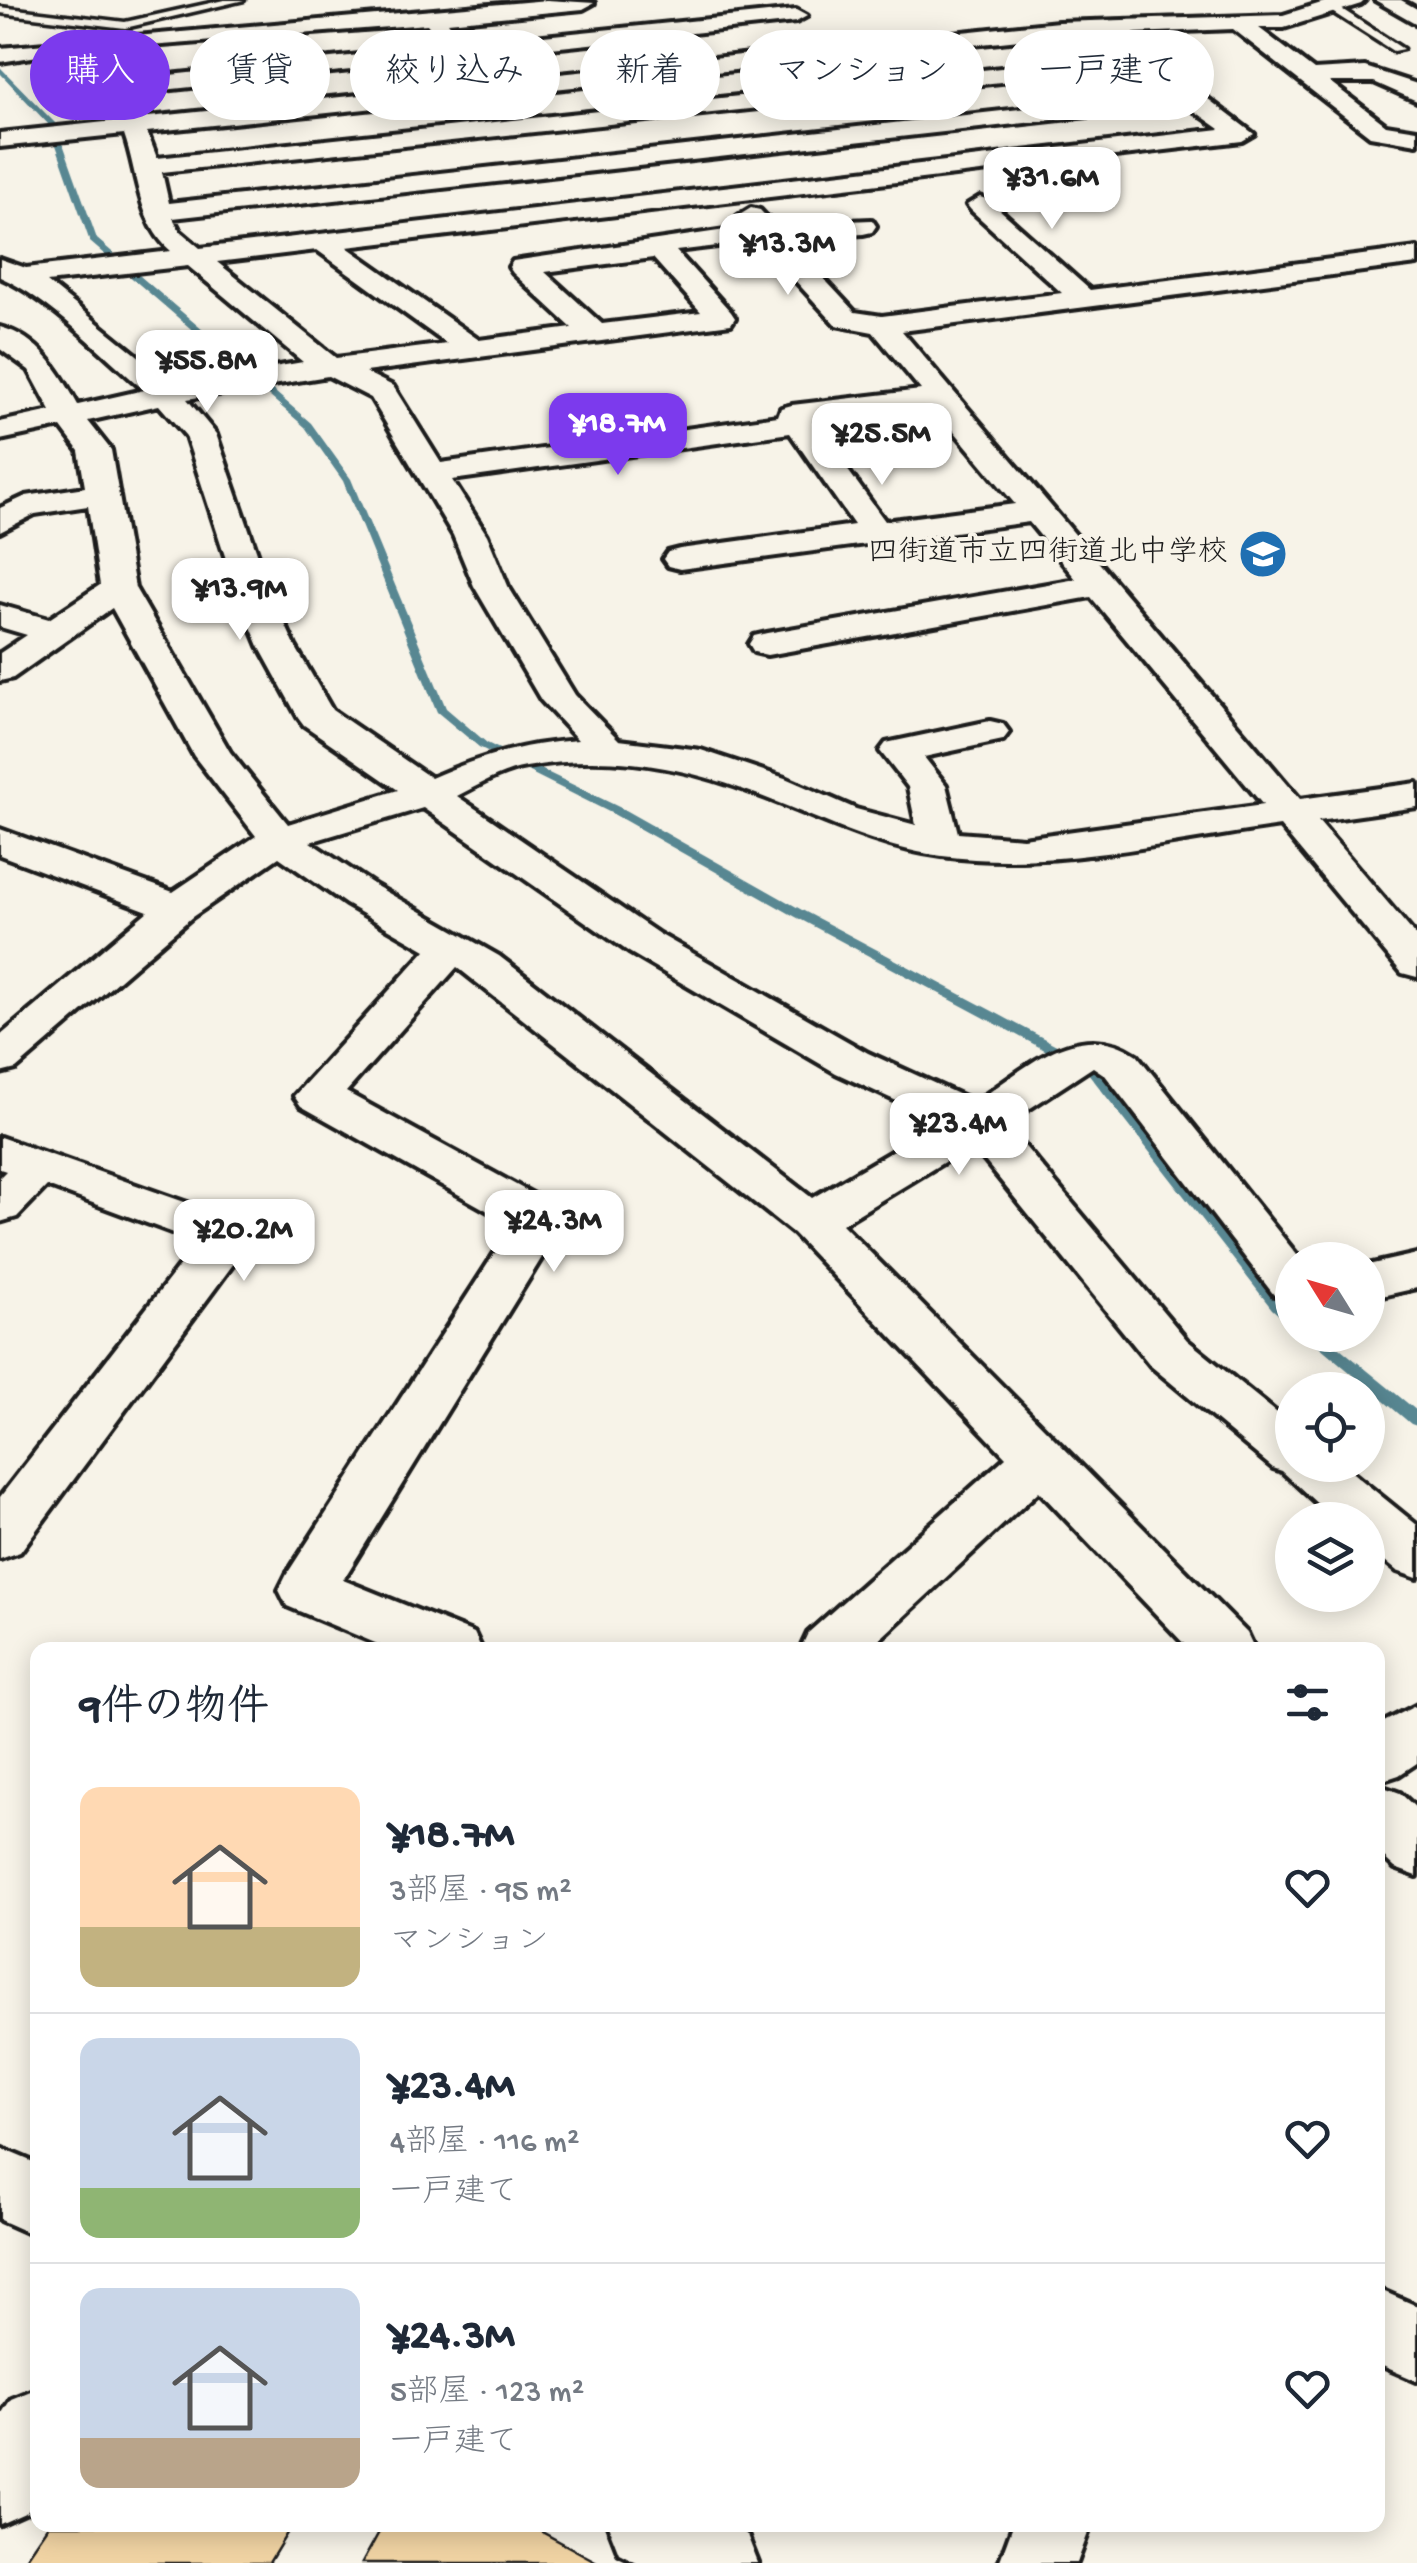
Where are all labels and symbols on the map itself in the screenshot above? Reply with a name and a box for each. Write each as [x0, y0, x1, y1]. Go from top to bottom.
pin: ¥31.6M [971, 147, 1133, 232]
pin: ¥13.3M [707, 213, 869, 298]
pin: ¥55.8M [126, 330, 288, 415]
pin: ¥18.7M [537, 393, 699, 478]
pin: ¥25.5M [801, 403, 963, 488]
school or university icon: 四街道市立四街道北中学校 [1237, 528, 1289, 580]
place label: 四街道市立四街道北中学校 [868, 535, 1228, 572]
pin: ¥13.9M [159, 558, 321, 643]
pin: ¥23.4M [878, 1093, 1040, 1178]
pin: ¥24.3M [473, 1190, 635, 1275]
pin: ¥20.2M [163, 1199, 325, 1284]
north arrow [1275, 1242, 1385, 1352]

